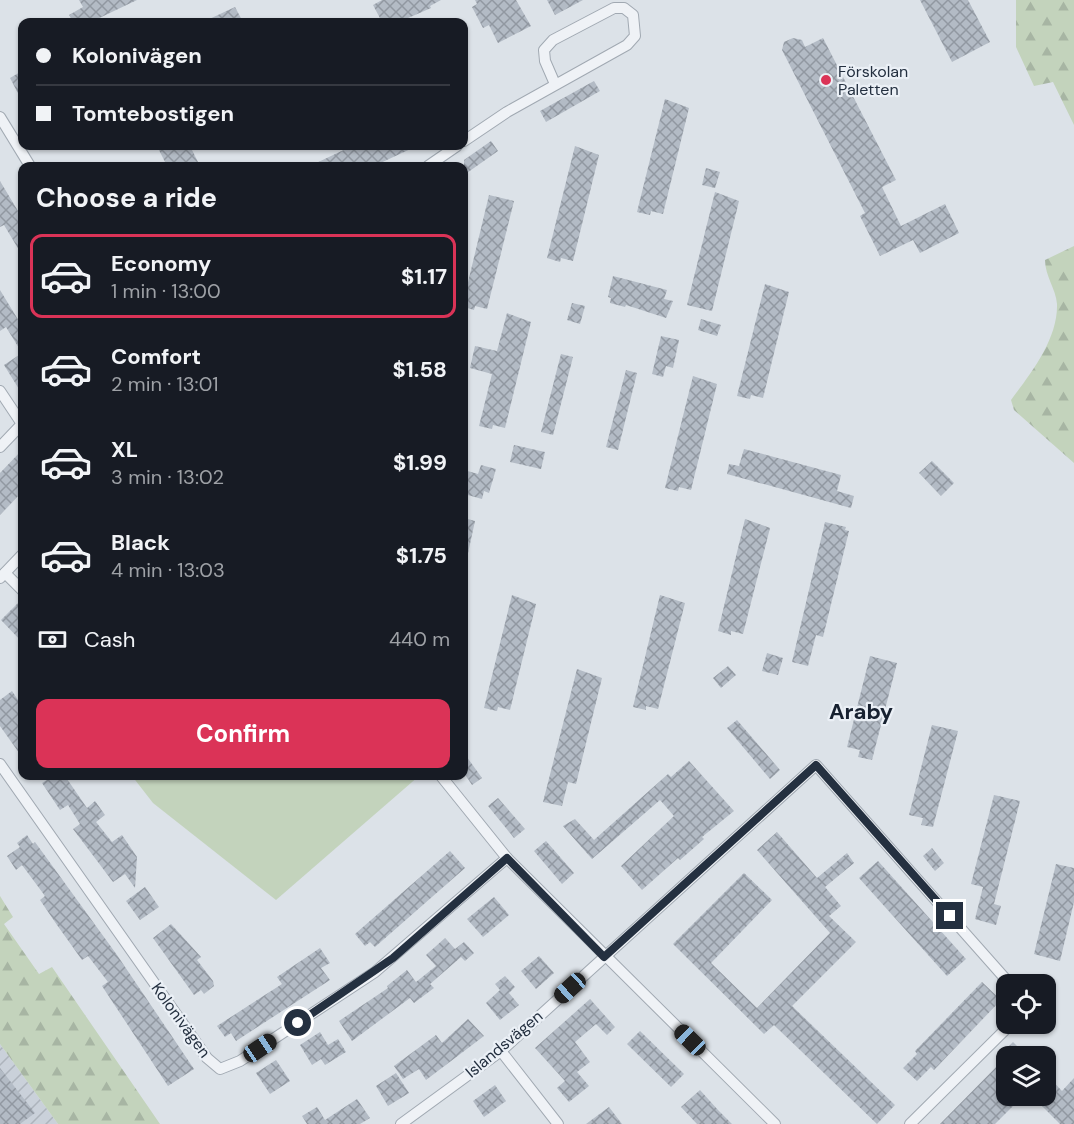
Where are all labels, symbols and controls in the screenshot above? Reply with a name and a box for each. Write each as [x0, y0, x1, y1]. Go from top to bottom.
text: Kolonivägen [72, 41, 202, 70]
place label: Förskolan Paletten [838, 61, 908, 100]
marker: Förskolan Paletten [819, 73, 833, 87]
text: Tomtebostigen [72, 99, 234, 128]
text: Choose a ride [36, 180, 217, 215]
icon: car [39, 249, 93, 303]
text: Economy [111, 249, 211, 278]
text: $1.17 [401, 262, 447, 291]
text: 1 min · 13:00 [111, 278, 221, 304]
icon: car [39, 342, 93, 396]
text: Comfort [111, 342, 201, 371]
text: $1.58 [393, 355, 447, 384]
text: 2 min · 13:01 [111, 371, 219, 397]
icon: car [39, 435, 93, 489]
text: XL [111, 435, 138, 464]
text: $1.99 [393, 448, 447, 477]
text: 3 min · 13:02 [111, 464, 224, 490]
icon: car [39, 528, 93, 582]
text: Black [111, 528, 170, 557]
text: $1.75 [396, 541, 447, 570]
text: 4 min · 13:03 [111, 557, 225, 583]
icon: cash [36, 623, 69, 656]
text: Cash [84, 625, 135, 654]
text: 440 m [389, 626, 450, 652]
district label: Araby [829, 697, 893, 726]
button: Confirm [36, 699, 450, 768]
route end [936, 902, 963, 929]
car [551, 969, 589, 1007]
map controls [996, 974, 1056, 1106]
button: locate [996, 974, 1056, 1034]
street label: Kolonivägen [147, 978, 215, 1062]
street label: Islandsvägen [461, 1006, 547, 1082]
route start [284, 1009, 311, 1036]
car [671, 1021, 709, 1059]
car [240, 1030, 280, 1066]
button: layers [996, 1046, 1056, 1106]

